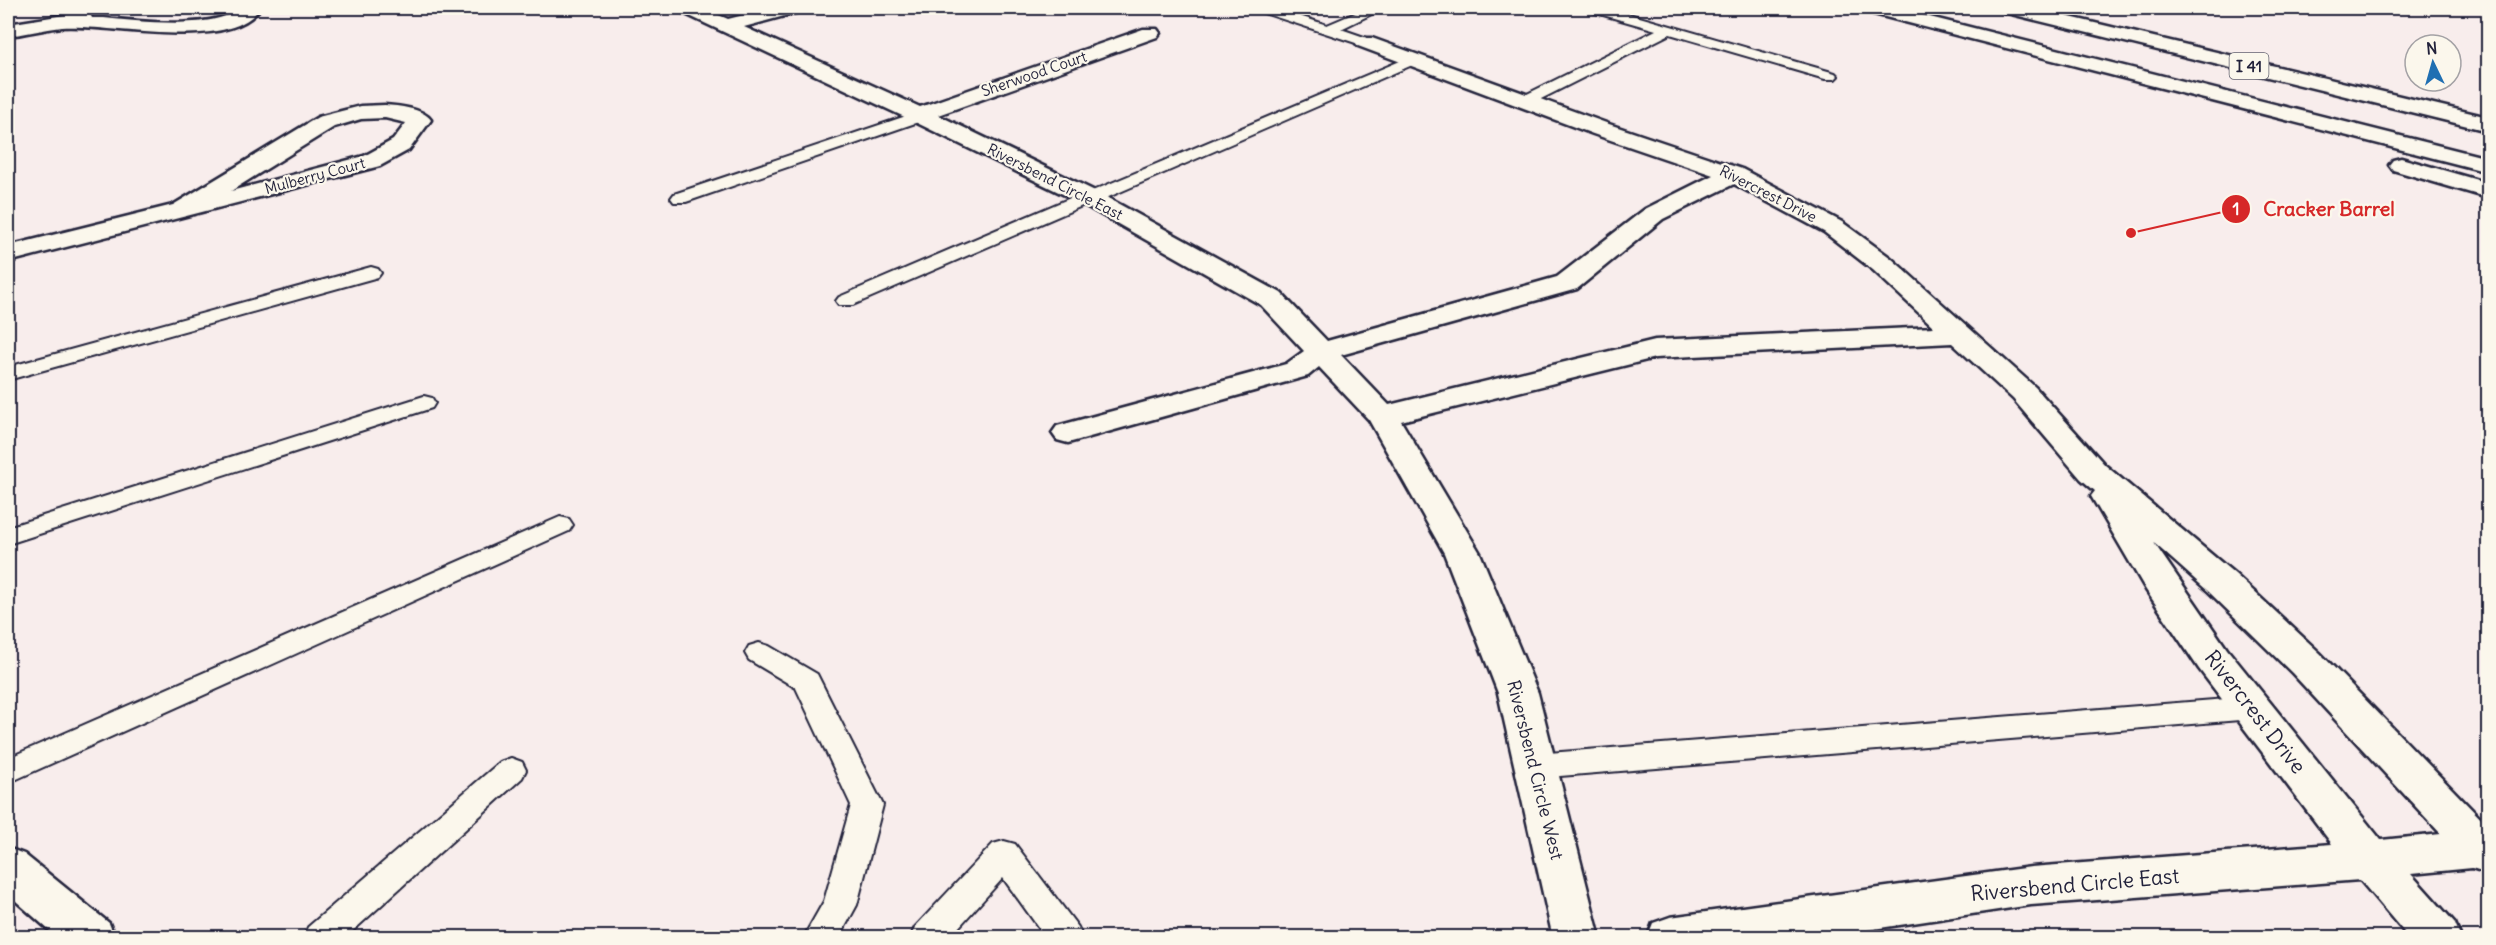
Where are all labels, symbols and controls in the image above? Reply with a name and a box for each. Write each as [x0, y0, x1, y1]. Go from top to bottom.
north arrow [2403, 33, 2463, 93]
text: N [2425, 38, 2438, 59]
street label: Sherwood Court [979, 47, 1089, 100]
road number: I 41 [2230, 53, 2268, 79]
street label: Riversbend Circle East [984, 139, 1126, 224]
street label: Mulberry Court [263, 153, 367, 198]
street label: Rivercrest Drive [1716, 161, 1820, 226]
callout: Cracker Barrel [2221, 190, 2406, 228]
text: Cracker Barrel [2263, 196, 2395, 221]
text: 1 [2232, 197, 2240, 220]
street label: Rivercrest Drive [2199, 645, 2312, 779]
street label: Riversbend Circle West [1502, 678, 1569, 862]
street label: Riversbend Circle East [1969, 862, 2180, 907]

